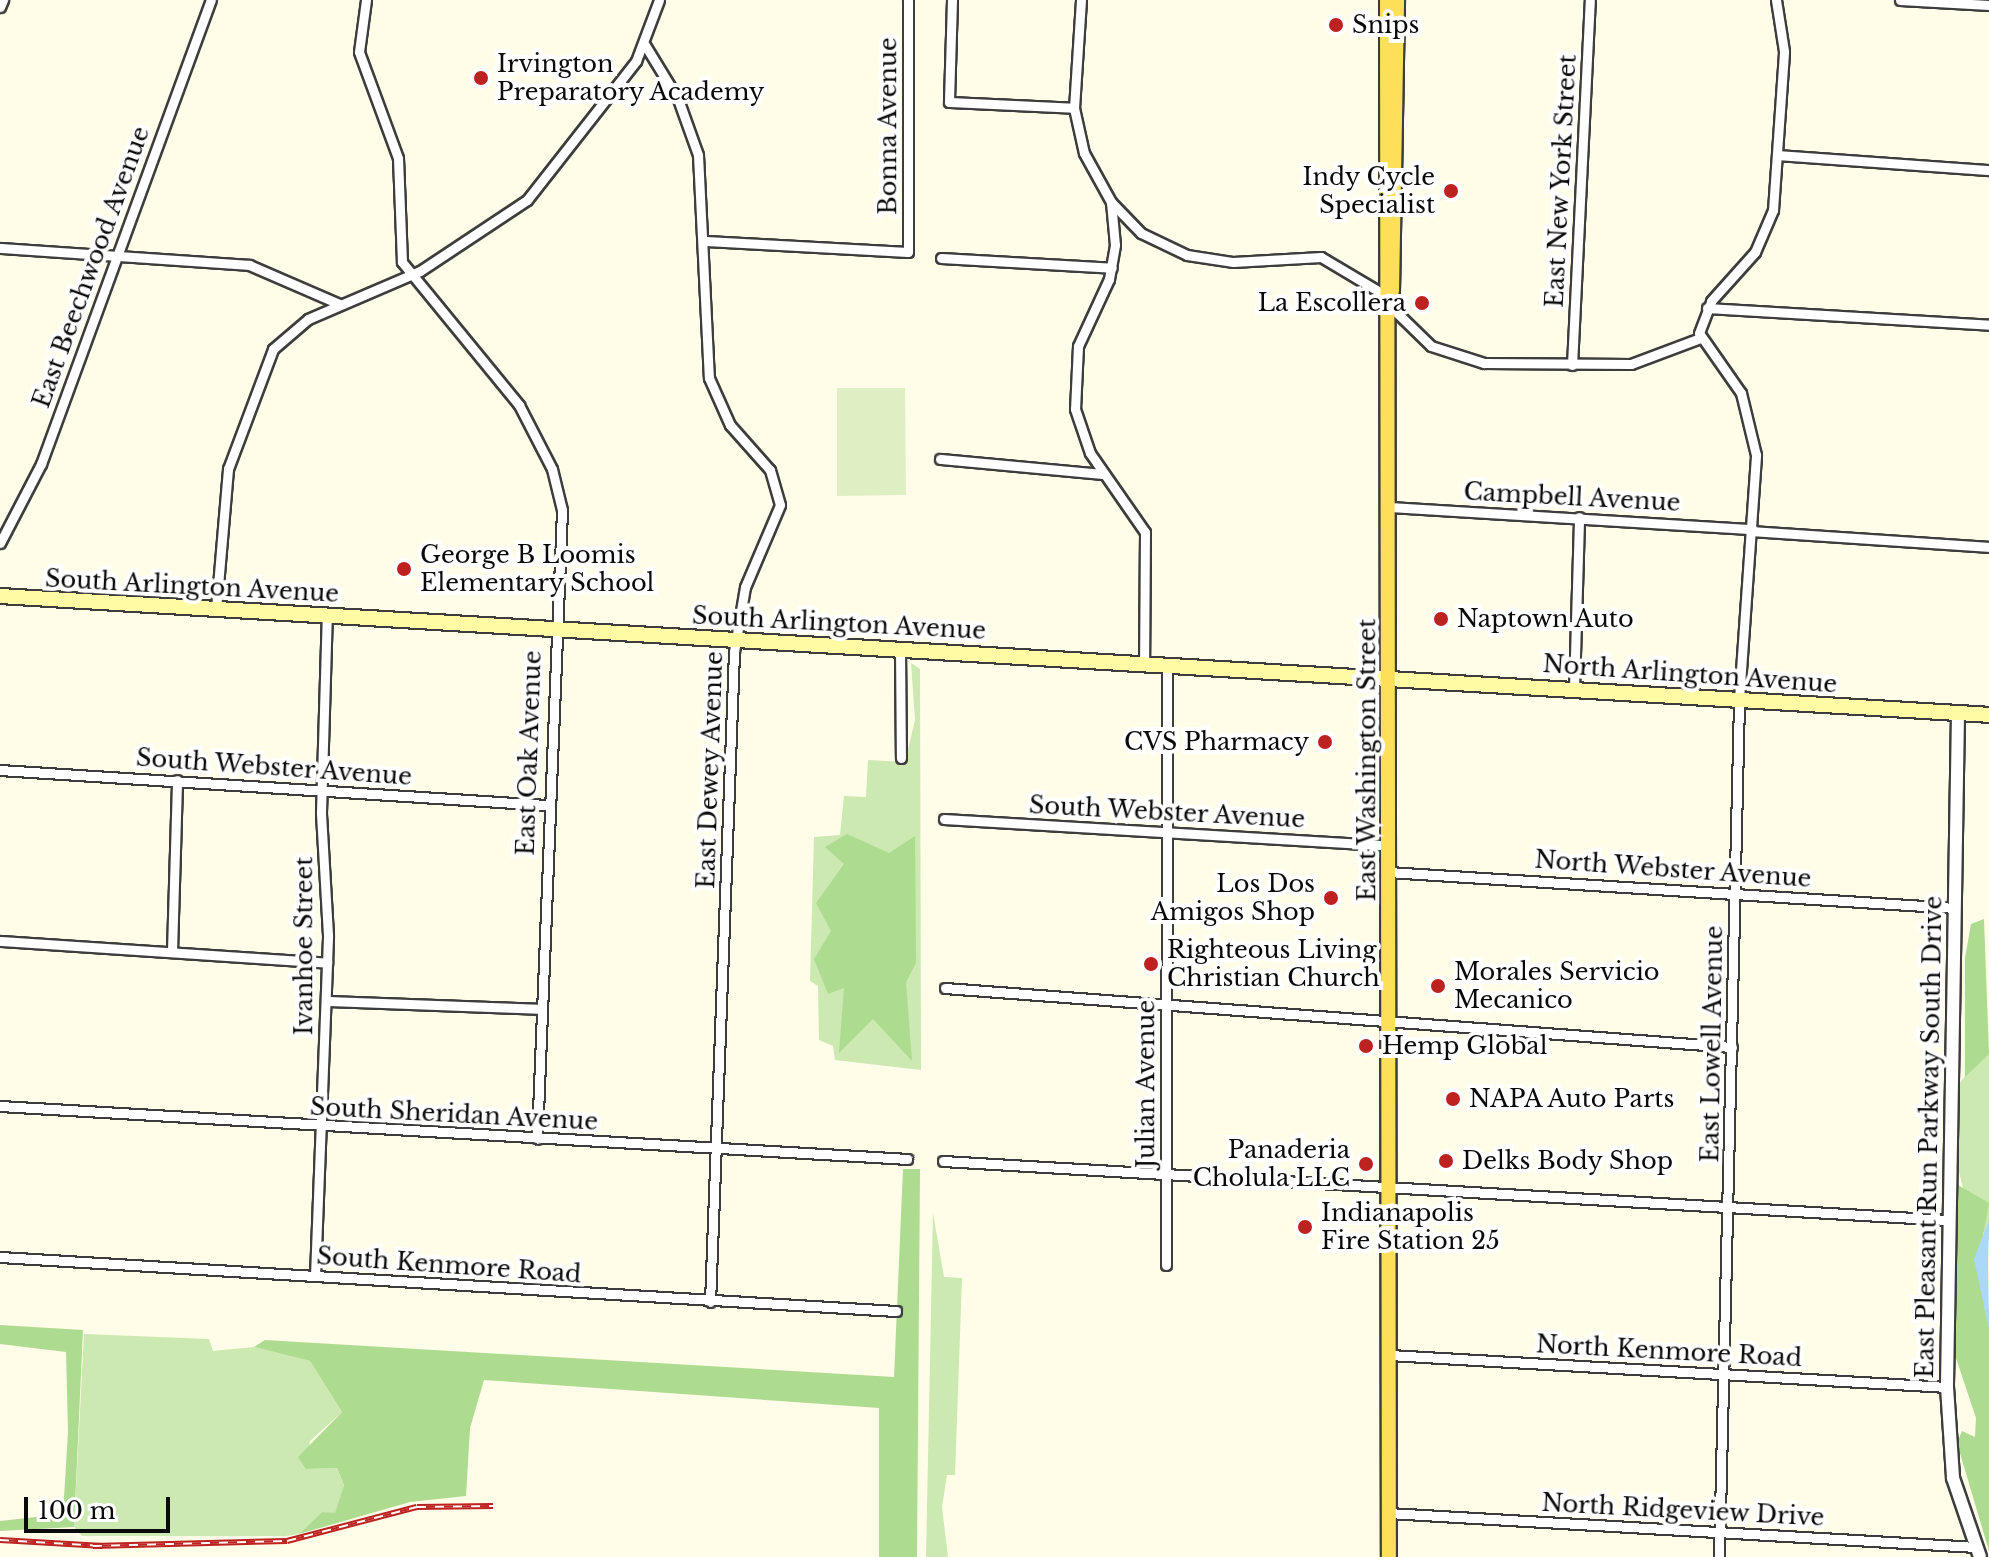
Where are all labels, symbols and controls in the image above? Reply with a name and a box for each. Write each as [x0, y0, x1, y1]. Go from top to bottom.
place label: Snips [1352, 11, 1419, 39]
marker: Snips [1327, 16, 1345, 34]
street label: Bonna Avenue [874, 37, 902, 215]
place label: Irvington Preparatory Academy [497, 50, 766, 106]
street label: East New York Street [1540, 53, 1582, 309]
marker: Irvington Preparatory Academy [472, 69, 490, 87]
street label: East Beechwood Avenue [26, 122, 156, 412]
place label: Indy Cycle Specialist [1302, 163, 1435, 219]
marker: Indy Cycle Specialist [1442, 182, 1460, 200]
place label: La Escollera [1257, 289, 1406, 317]
marker: La Escollera [1413, 294, 1431, 312]
street label: Campbell Avenue [1462, 477, 1682, 517]
place label: George B Loomis Elementary School [420, 541, 655, 597]
marker: George B Loomis Elementary School [395, 560, 413, 578]
street label: South Arlington Avenue [43, 564, 341, 608]
street label: South Arlington Avenue [690, 601, 988, 645]
place label: Naptown Auto [1457, 605, 1635, 633]
marker: Naptown Auto [1432, 610, 1450, 628]
street label: East Washington Street [1353, 618, 1381, 902]
street label: East Oak Avenue [511, 649, 547, 857]
street label: North Arlington Avenue [1541, 649, 1839, 699]
street label: East Dewey Avenue [691, 650, 729, 890]
place label: CVS Pharmacy [1124, 728, 1309, 756]
marker: CVS Pharmacy [1316, 733, 1334, 751]
street label: South Webster Avenue [134, 743, 414, 791]
street label: South Webster Avenue [1027, 790, 1307, 834]
street label: North Webster Avenue [1532, 845, 1814, 893]
street label: Ivanhoe Street [290, 857, 318, 1035]
place label: Los Dos Amigos Shop [1151, 870, 1315, 926]
marker: Los Dos Amigos Shop [1322, 889, 1340, 907]
street label: East Pleasant Run Parkway South Drive [1910, 895, 1948, 1379]
street label: East Lowell Avenue [1696, 925, 1728, 1163]
place label: Righteous Living Christian Church [1167, 936, 1380, 992]
marker: Righteous Living Christian Church [1142, 955, 1160, 973]
place label: Morales Servicio Mecanico [1454, 958, 1660, 1014]
marker: Morales Servicio Mecanico [1429, 977, 1447, 995]
street label: Julian Avenue [1132, 999, 1160, 1169]
place label: Hemp Global [1382, 1032, 1547, 1060]
marker: Hemp Global [1357, 1037, 1375, 1055]
place label: NAPA Auto Parts [1469, 1085, 1676, 1113]
marker: NAPA Auto Parts [1444, 1090, 1462, 1108]
street label: South Sheridan Avenue [309, 1092, 599, 1136]
place label: Panaderia Cholula LLC [1193, 1136, 1350, 1192]
place label: Delks Body Shop [1462, 1147, 1674, 1175]
marker: Delks Body Shop [1437, 1152, 1455, 1170]
marker: Panaderia Cholula LLC [1357, 1155, 1375, 1173]
place label: Indianapolis Fire Station 25 [1321, 1199, 1500, 1255]
marker: Indianapolis Fire Station 25 [1296, 1218, 1314, 1236]
street label: South Kenmore Road [316, 1241, 582, 1289]
street label: North Kenmore Road [1535, 1330, 1803, 1372]
scale bar [28, 1481, 174, 1531]
street label: North Ridgeview Drive [1541, 1488, 1825, 1532]
text: 100 m [38, 1496, 116, 1525]

